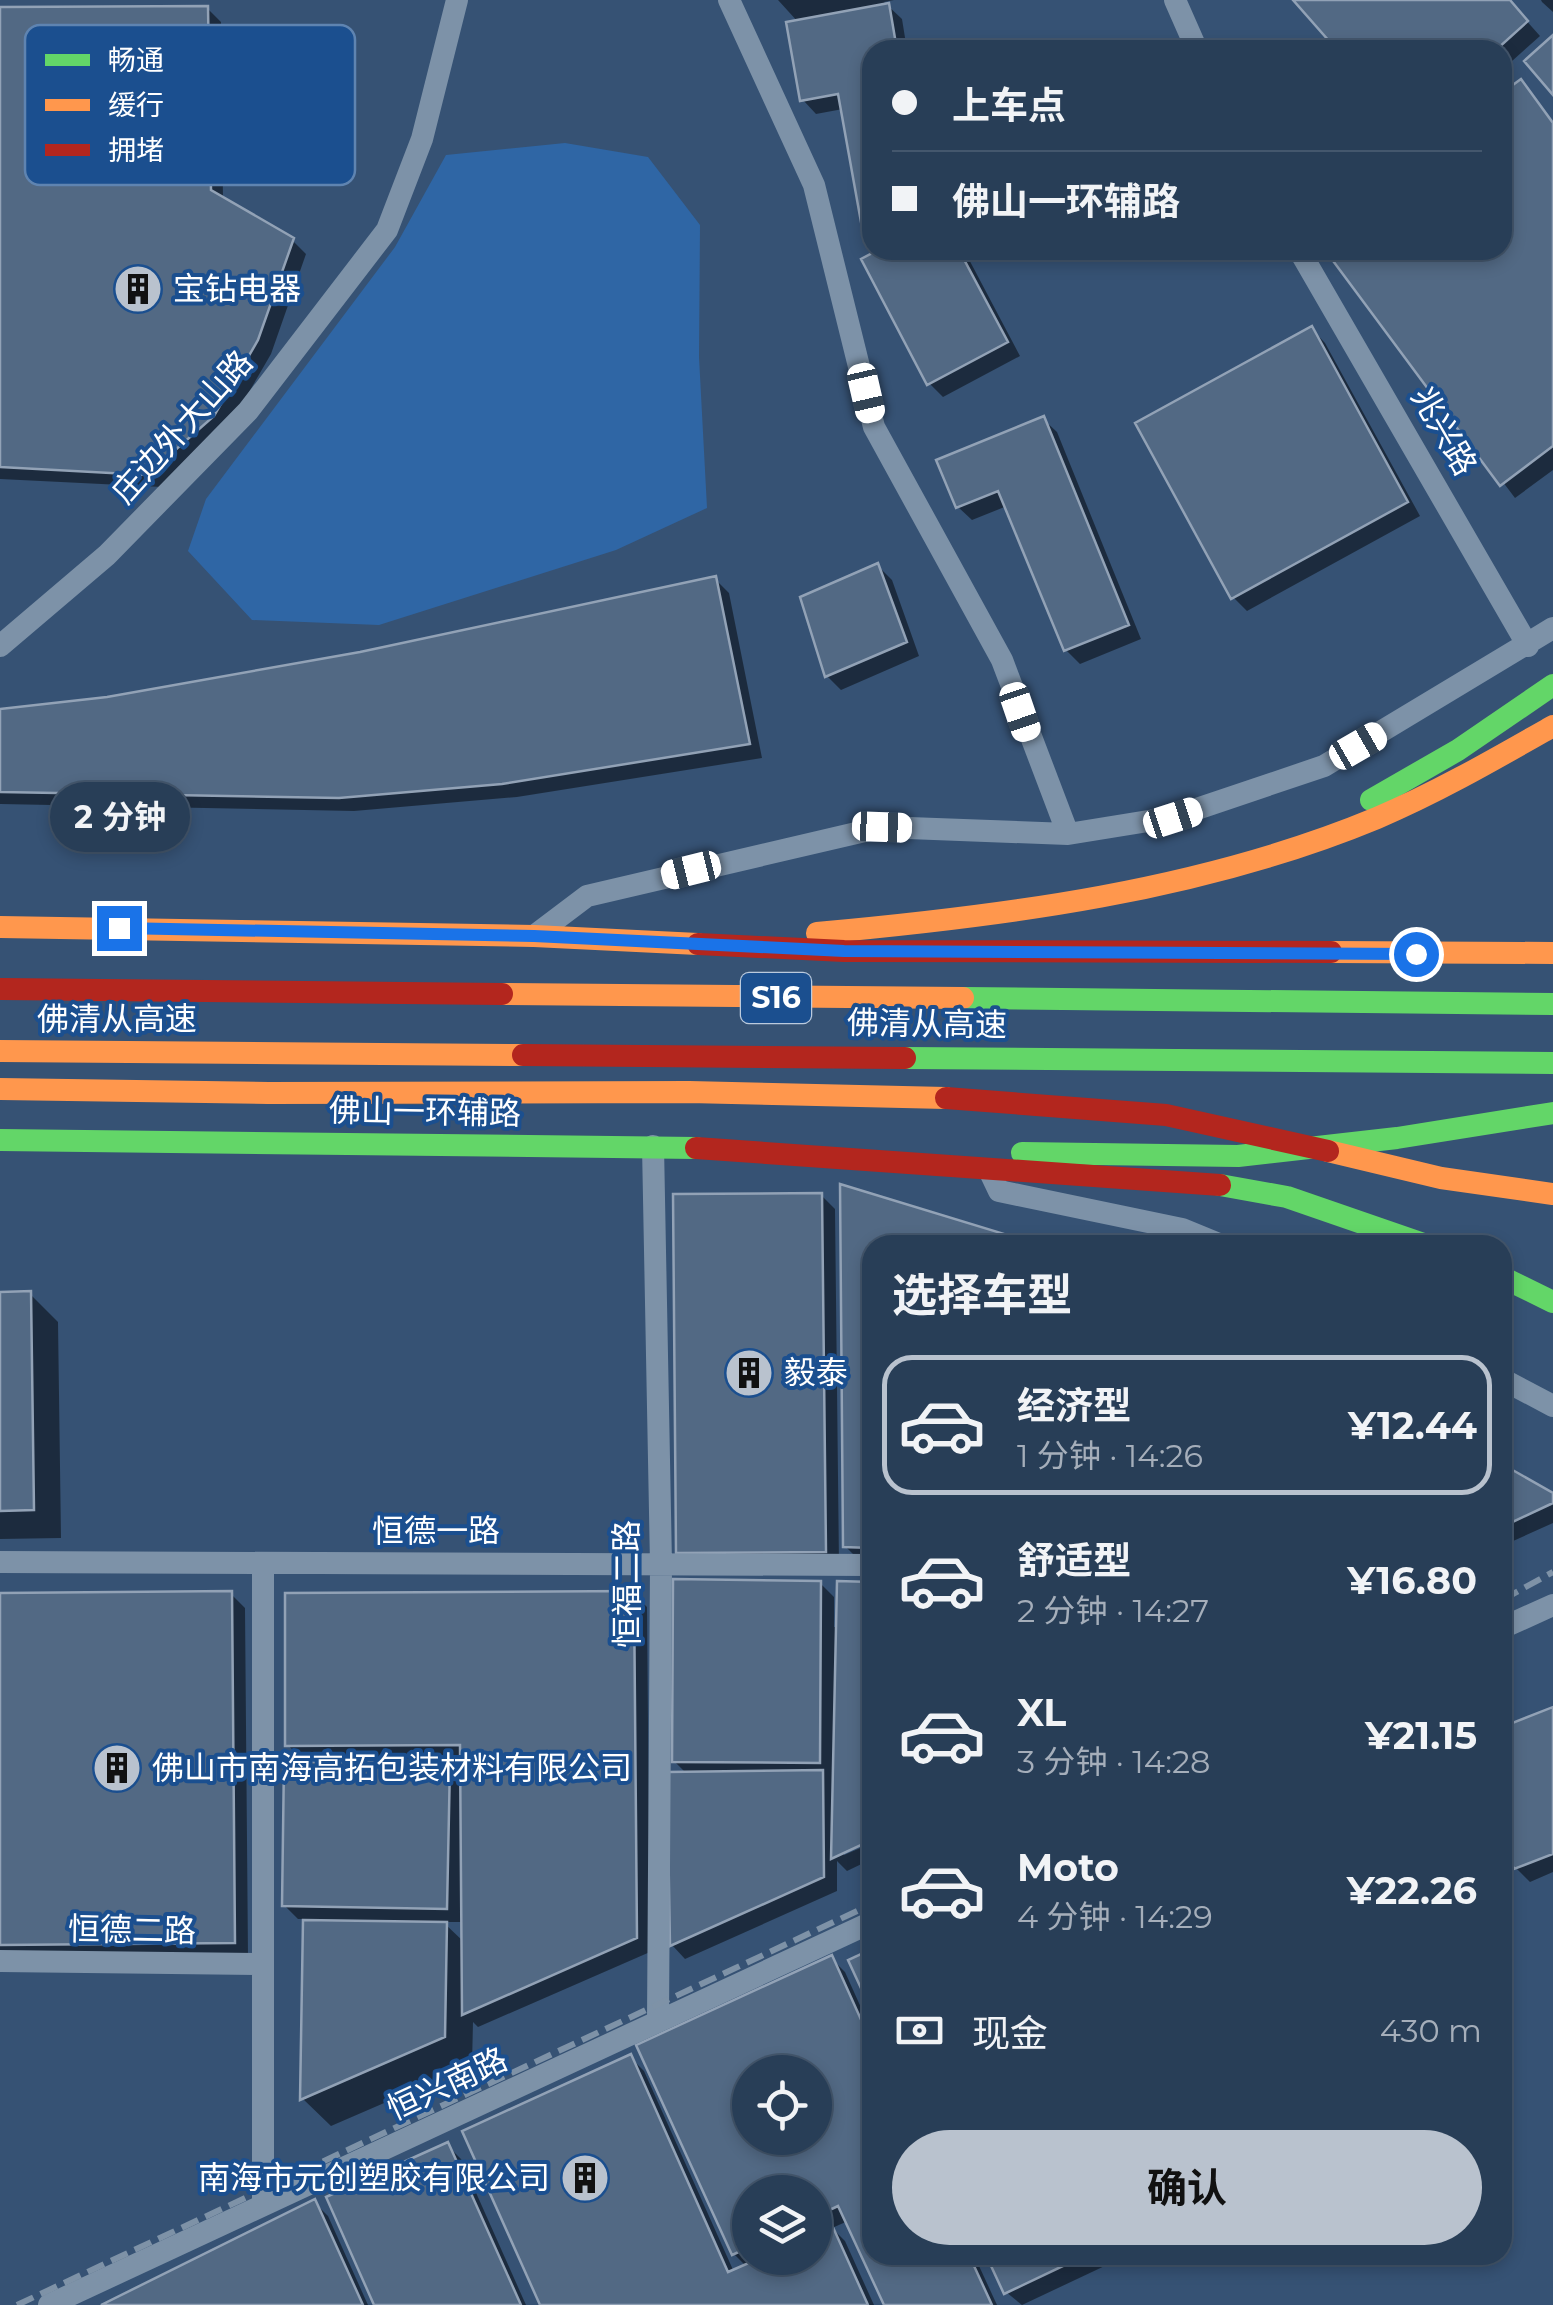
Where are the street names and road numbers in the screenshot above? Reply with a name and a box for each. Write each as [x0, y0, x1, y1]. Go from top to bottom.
street label: 庄边外大山路 [103, 342, 260, 511]
street label: 兆兴路 [1404, 379, 1485, 482]
road number: S16 [741, 973, 811, 1023]
street label: 佛清从高速 [37, 999, 197, 1038]
street label: 佛清从高速 [847, 1003, 1007, 1044]
street label: 佛山一环辅路 [329, 1090, 521, 1133]
street label: 恒德一路 [372, 1511, 500, 1550]
street label: 恒福二路 [607, 1520, 646, 1648]
street label: 恒德二路 [68, 1909, 196, 1950]
street label: 恒兴南路 [381, 2039, 513, 2128]

